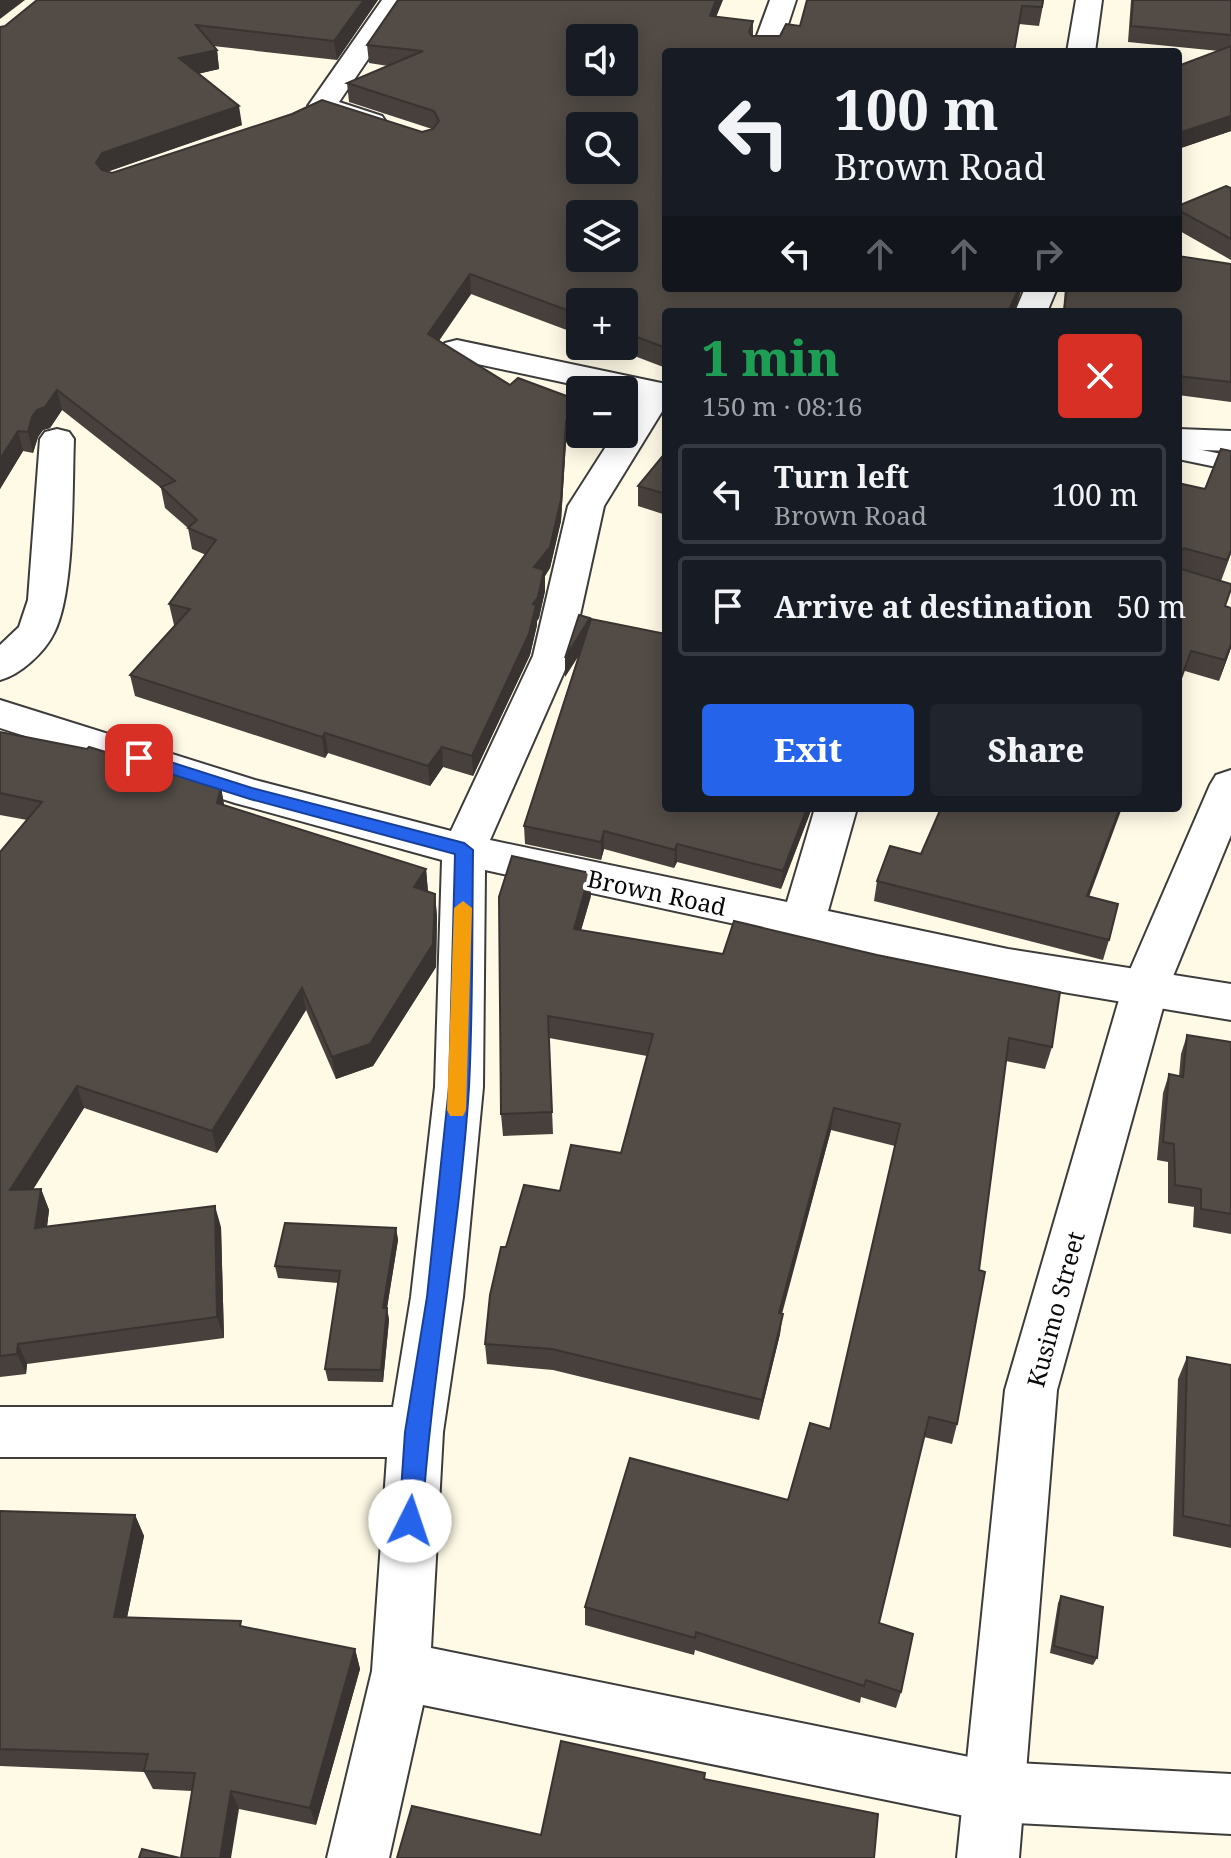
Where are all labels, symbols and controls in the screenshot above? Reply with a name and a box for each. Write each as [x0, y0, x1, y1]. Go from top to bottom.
map controls [566, 24, 638, 448]
button: sound [566, 24, 638, 96]
text: 100 m [834, 70, 999, 146]
icon: left [702, 80, 806, 184]
button: search [566, 112, 638, 184]
text: Brown Road [834, 142, 1046, 191]
button: layers [566, 200, 638, 272]
icon: left [774, 232, 818, 276]
icon: ahead [858, 232, 902, 276]
icon: ahead [942, 232, 986, 276]
icon: right [1026, 232, 1070, 276]
button: + [566, 288, 638, 360]
text: 1 min [702, 325, 840, 390]
button: close [1058, 334, 1142, 418]
button: − [566, 376, 638, 448]
text: 150 m · 08:16 [702, 388, 863, 424]
text: Turn left [774, 456, 909, 497]
icon: left [706, 472, 750, 516]
text: 100 m [1052, 474, 1138, 515]
text: Brown Road [774, 497, 927, 533]
icon: arrive [706, 584, 750, 628]
text: Arrive at destination [774, 586, 1093, 627]
text: 50 m [1117, 586, 1186, 627]
button: Exit [702, 704, 914, 796]
button: Share [930, 704, 1142, 796]
pin [105, 724, 173, 792]
icon: arrive [117, 736, 161, 780]
street label: Brown Road [585, 861, 730, 923]
street label: Kusimo Street [1018, 1228, 1092, 1390]
position arrow [368, 1479, 452, 1563]

